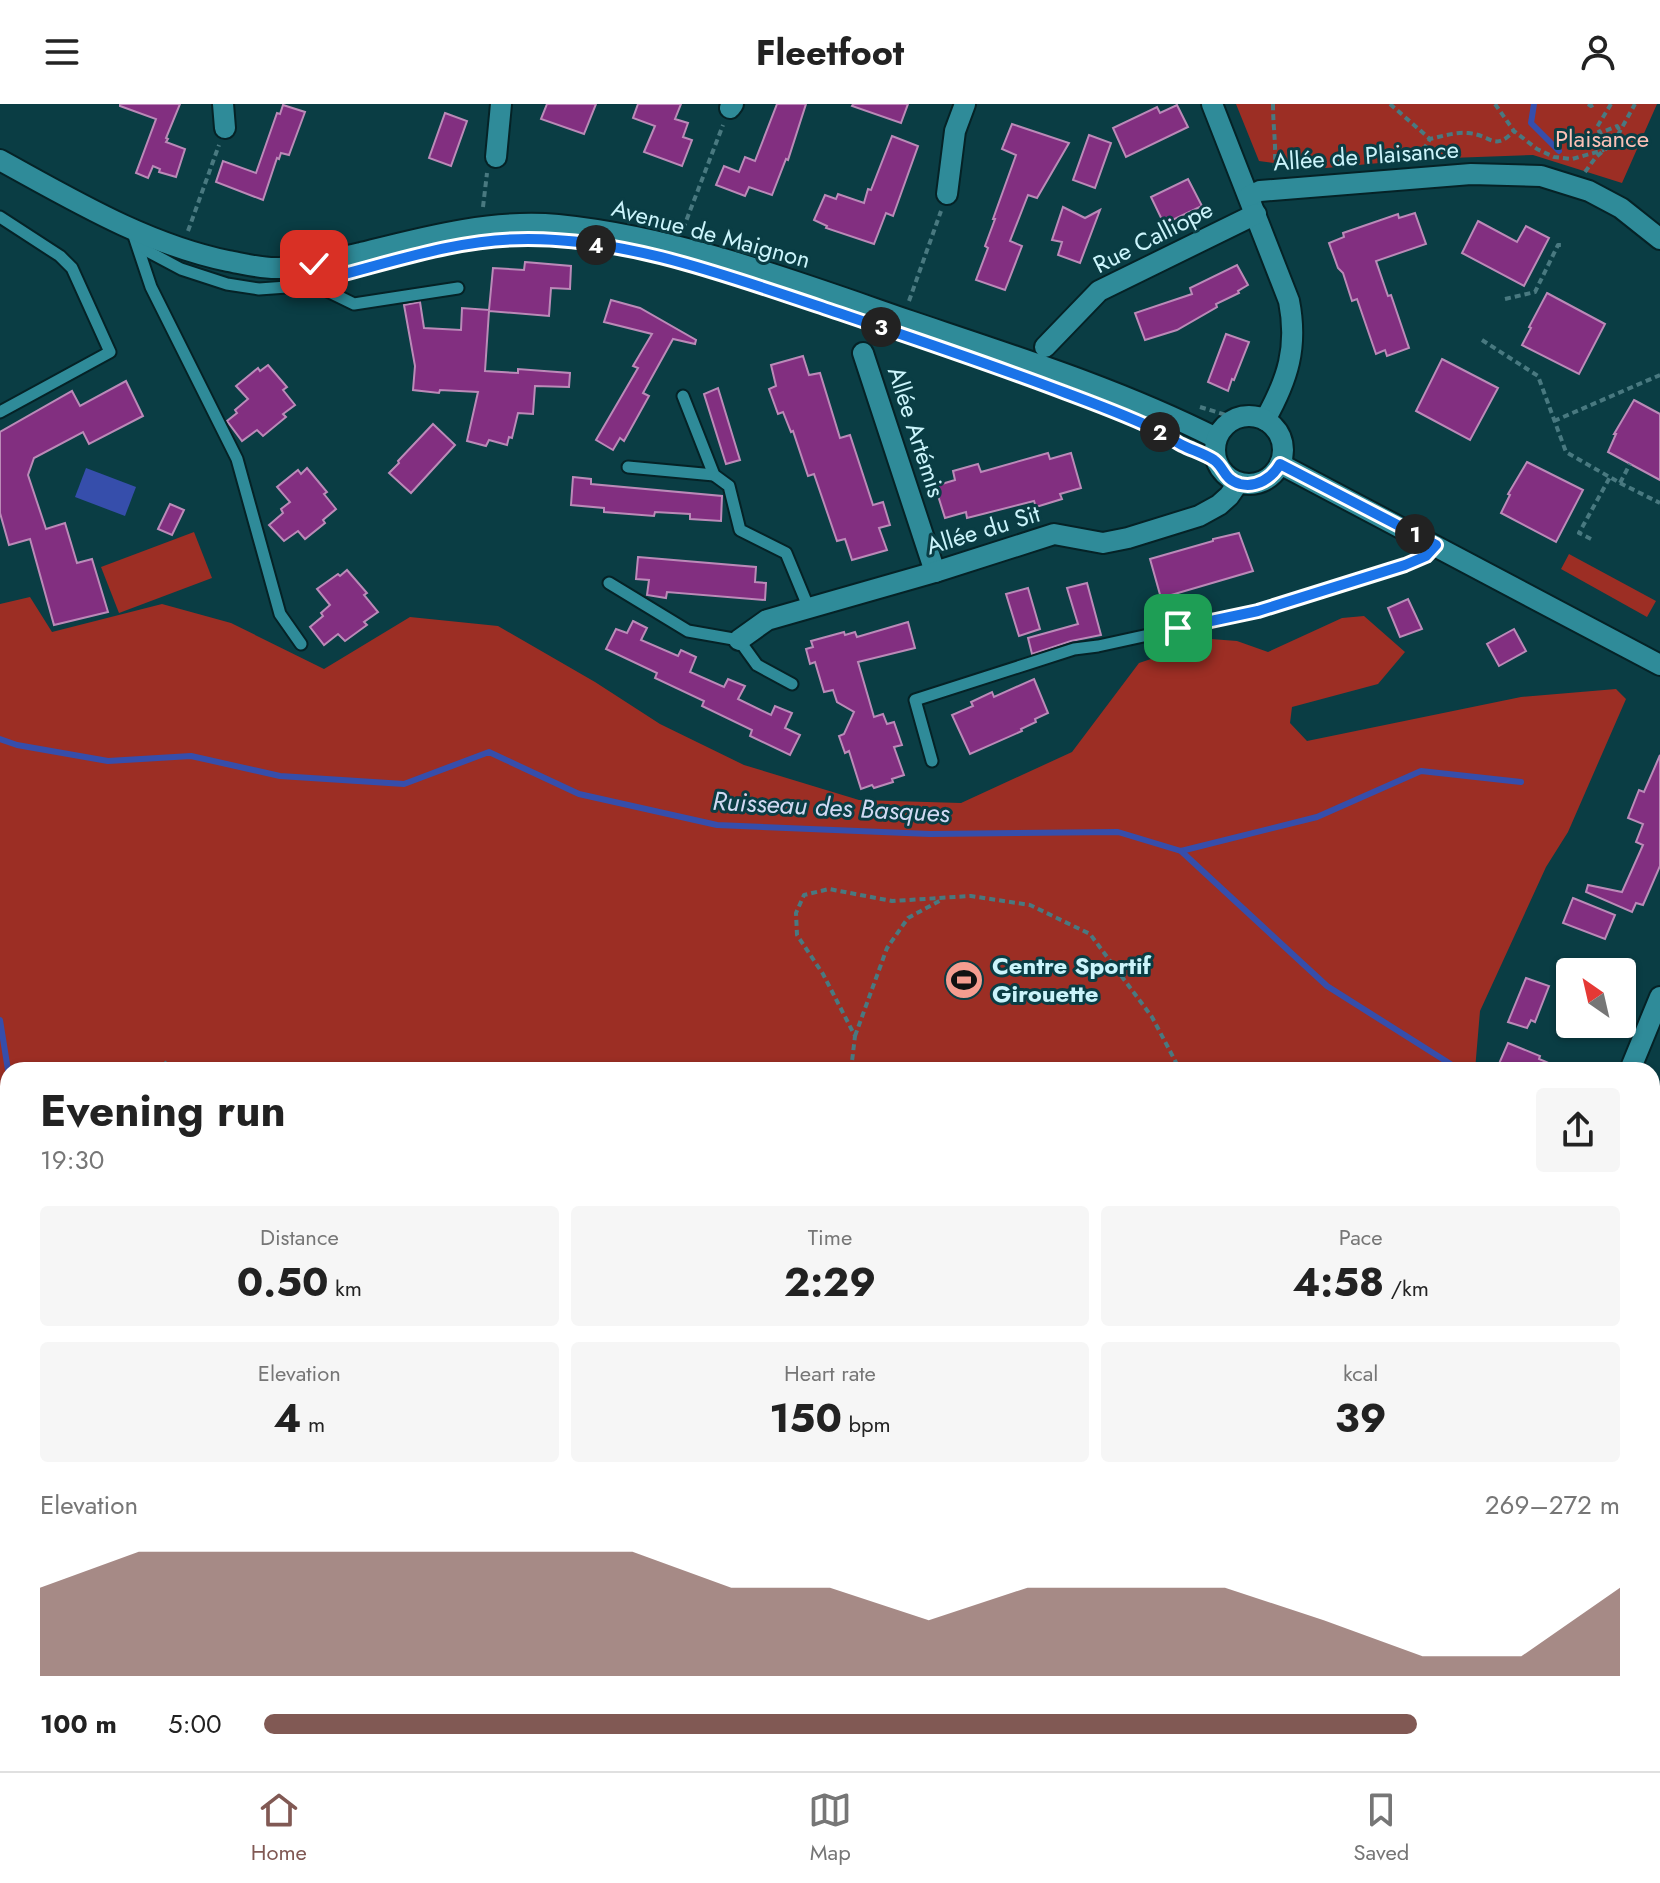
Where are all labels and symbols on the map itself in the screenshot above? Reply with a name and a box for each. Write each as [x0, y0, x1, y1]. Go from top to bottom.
park label: Plaisance [1555, 121, 1649, 156]
street label: Allée de Plaisance [1272, 132, 1460, 179]
street label: Avenue de Maignon [608, 190, 814, 277]
street label: Rue Calliope [1087, 191, 1219, 282]
pin: 4 [576, 225, 616, 265]
pin [280, 230, 348, 298]
pin: 3 [861, 307, 901, 347]
street label: Allée Artémis [879, 362, 954, 502]
pin: 2 [1140, 412, 1180, 452]
street label: Allée du Sit [922, 496, 1044, 563]
pin: 1 [1395, 514, 1435, 554]
pin [1144, 594, 1212, 662]
water label: Ruisseau des Basques [711, 782, 951, 832]
place label: Centre Sportif Girouette [992, 948, 1153, 1011]
north arrow [1556, 958, 1636, 1038]
sports icon: Centre Sportif Girouette [943, 959, 985, 1001]

